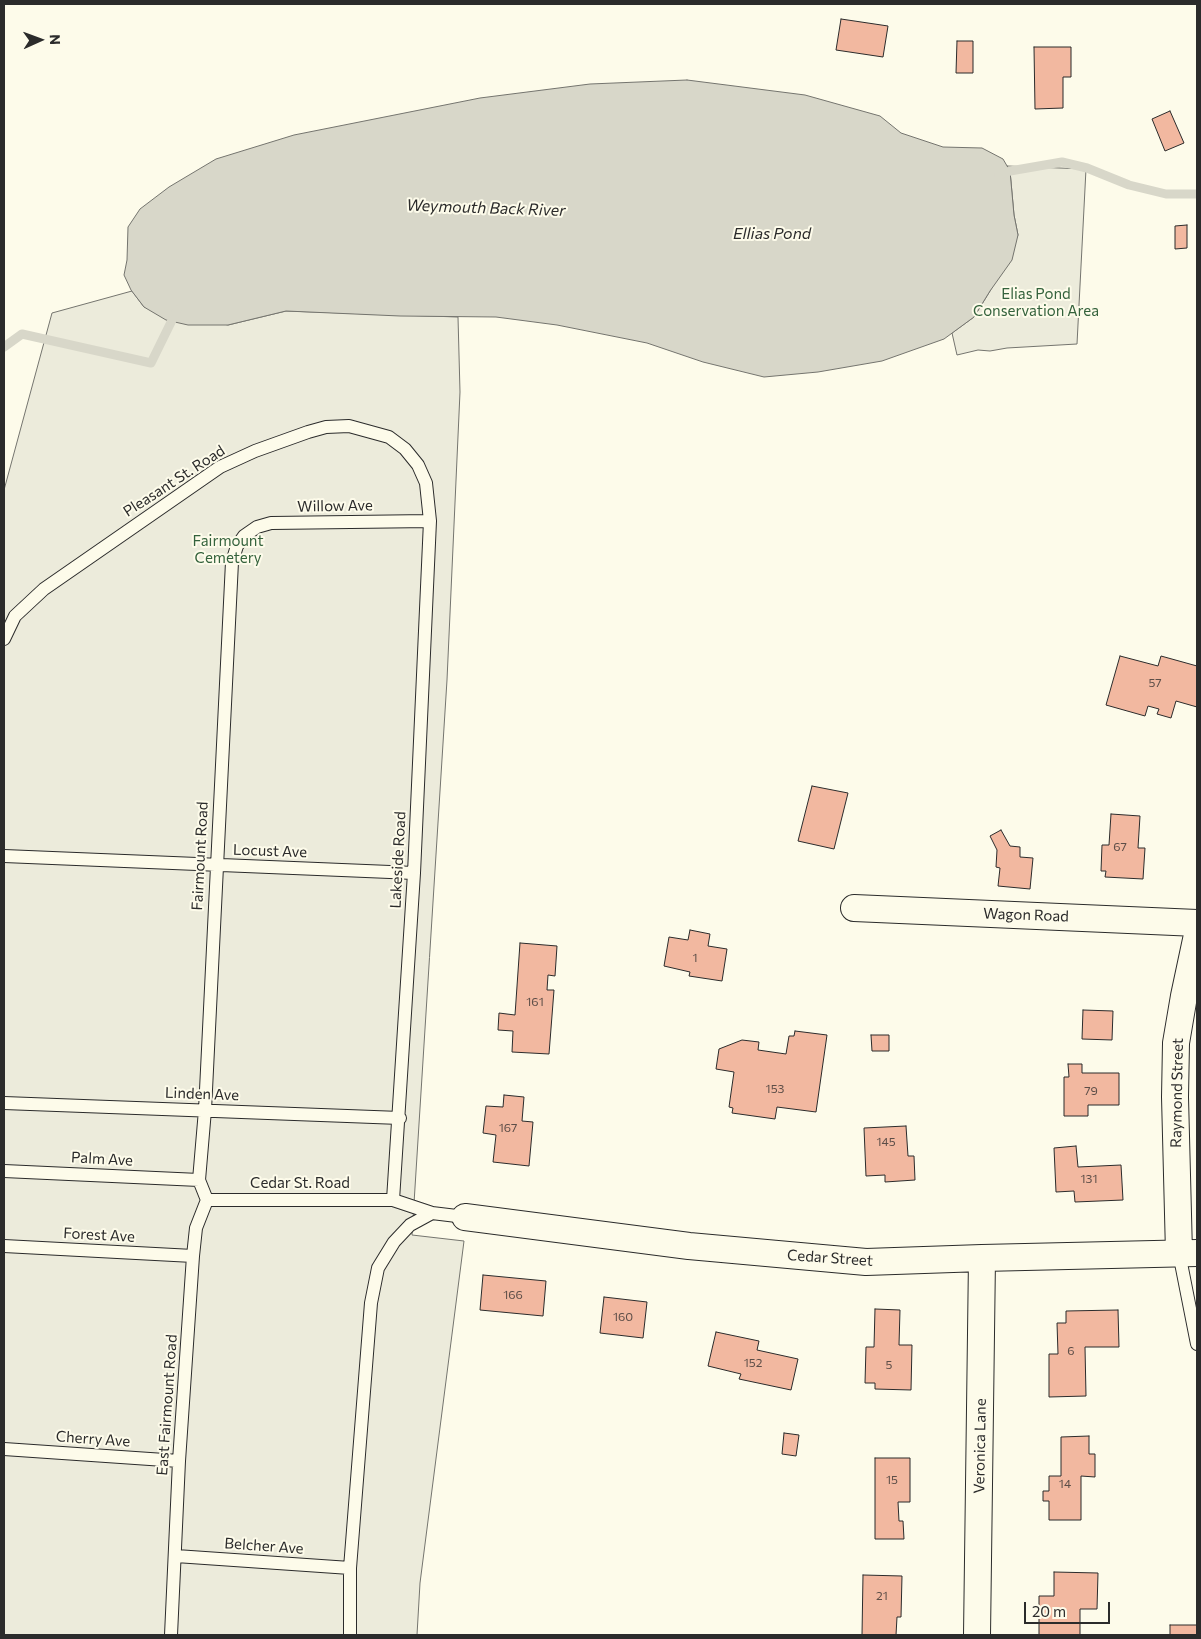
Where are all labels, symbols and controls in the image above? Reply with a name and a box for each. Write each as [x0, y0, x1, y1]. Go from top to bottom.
north arrow [15, 15, 65, 65]
text: N [47, 34, 64, 45]
water label: Weymouth Back River [406, 196, 566, 220]
water label: Ellias Pond [733, 224, 811, 244]
park label: Elias Pond Conservation Area [973, 285, 1099, 320]
street label: Pleasant St. Road [120, 441, 228, 521]
street label: Willow Ave [297, 496, 373, 516]
park label: Fairmount Cemetery [192, 532, 264, 567]
house number: 57 [1148, 676, 1162, 690]
street label: Fairmount Road [188, 801, 212, 911]
street label: Lakeside Road [386, 811, 410, 909]
house number: 67 [1113, 840, 1127, 854]
street label: Locust Ave [233, 841, 307, 861]
street label: Wagon Road [983, 905, 1069, 925]
house number: 1 [692, 951, 698, 965]
house number: 161 [526, 995, 544, 1009]
street label: Raymond Street [1167, 1038, 1187, 1148]
house number: 153 [766, 1082, 784, 1096]
street label: Linden Ave [165, 1084, 239, 1104]
house number: 79 [1084, 1084, 1098, 1098]
house number: 167 [499, 1121, 517, 1135]
house number: 145 [876, 1135, 896, 1149]
street label: Palm Ave [70, 1148, 134, 1170]
house number: 131 [1080, 1172, 1098, 1186]
street label: Cedar St. Road [250, 1174, 350, 1192]
street label: Forest Ave [63, 1224, 135, 1246]
street label: Cedar Street [786, 1246, 874, 1270]
house number: 166 [503, 1288, 523, 1302]
house number: 160 [613, 1310, 633, 1324]
street label: East Fairmount Road [153, 1334, 181, 1476]
house number: 6 [1067, 1344, 1075, 1358]
house number: 152 [744, 1356, 762, 1370]
house number: 5 [886, 1358, 892, 1372]
street label: Veronica Lane [970, 1398, 990, 1494]
street label: Cherry Ave [55, 1427, 131, 1451]
house number: 15 [886, 1473, 898, 1487]
house number: 14 [1059, 1477, 1071, 1491]
street label: Belcher Ave [224, 1534, 304, 1558]
house number: 21 [876, 1589, 888, 1603]
scale bar [1026, 1592, 1112, 1624]
text: 20 m [1032, 1602, 1066, 1620]

